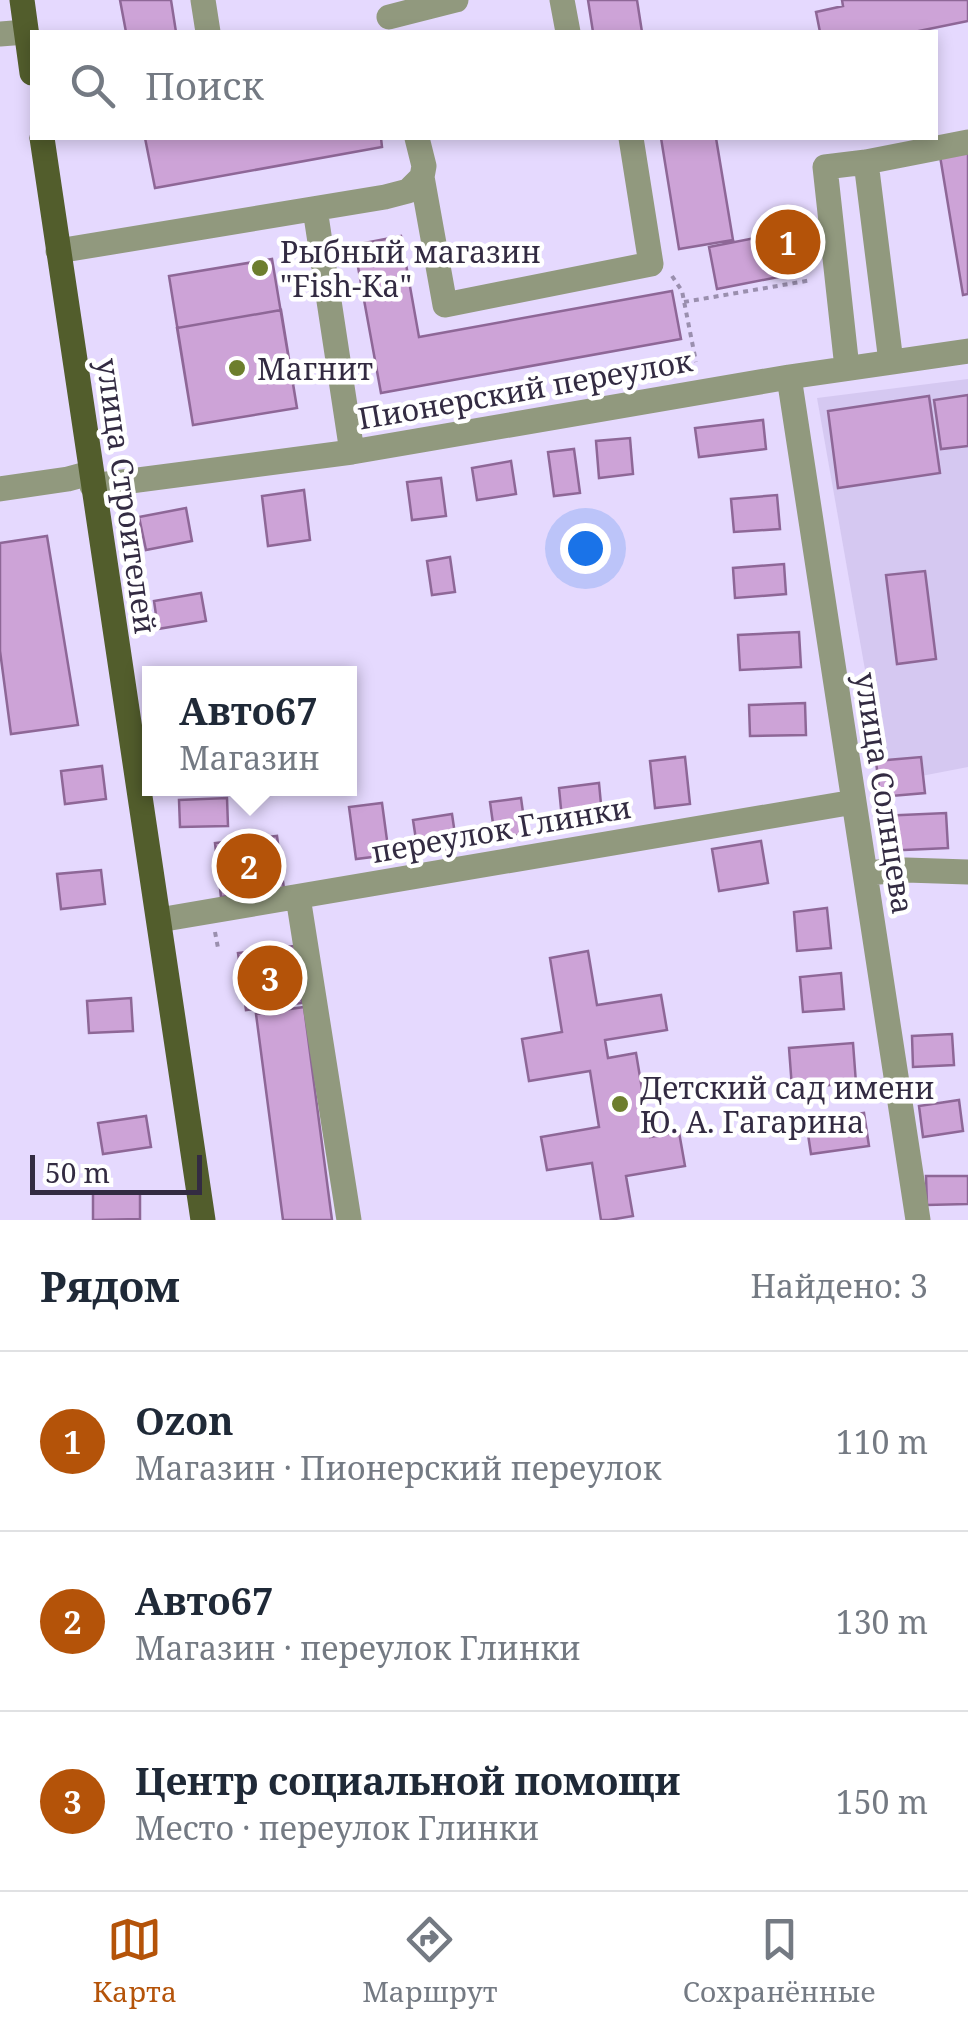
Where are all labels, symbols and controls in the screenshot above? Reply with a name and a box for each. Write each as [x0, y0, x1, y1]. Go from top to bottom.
search box [30, 30, 938, 140]
icon: search [65, 58, 120, 113]
text: Поиск [145, 59, 264, 111]
pin: 1 [756, 204, 820, 280]
place label: Рыбный магазин "Fish-Ка" [280, 231, 541, 306]
marker: Рыбный магазин "Fish-Ка" [249, 257, 271, 279]
street label: Пионерский переулок [355, 339, 696, 439]
place label: Магнит [257, 348, 373, 389]
street label: улица Строителей [87, 355, 167, 637]
marker: Магнит [226, 357, 248, 379]
your location [560, 523, 611, 574]
popup [142, 666, 357, 796]
street label: улица Солнцева [846, 669, 924, 917]
text: Авто67 [179, 684, 318, 736]
text: Магазин [179, 736, 320, 779]
street label: переулок Глинки [368, 786, 634, 872]
pin: 2 [216, 828, 282, 904]
pin: 3 [238, 940, 302, 1016]
place label: Детский сад имени Ю. А. Гагарина [640, 1067, 935, 1142]
marker: Детский сад имени Ю. А. Гагарина [609, 1093, 631, 1115]
scale bar [30, 1150, 202, 1194]
text: 50 m [45, 1153, 110, 1191]
text: Рядом [40, 1257, 180, 1314]
text: Найдено: 3 [750, 1264, 928, 1307]
text: Ozon [135, 1394, 234, 1446]
text: 1 [63, 1420, 82, 1463]
text: 110 m [836, 1420, 928, 1463]
text: Магазин · Пионерский переулок [135, 1446, 662, 1489]
text: Авто67 [135, 1574, 274, 1626]
text: 2 [63, 1600, 82, 1643]
text: 130 m [836, 1600, 928, 1643]
text: Магазин · переулок Глинки [135, 1626, 581, 1669]
text: Центр социальной помощи [135, 1754, 680, 1806]
text: 3 [63, 1780, 82, 1823]
text: 150 m [836, 1780, 928, 1823]
text: Место · переулок Глинки [135, 1806, 539, 1849]
tab: Карта [93, 1912, 177, 2010]
tab: Маршрут [362, 1912, 498, 2010]
tab: Сохранённые [683, 1912, 875, 2010]

